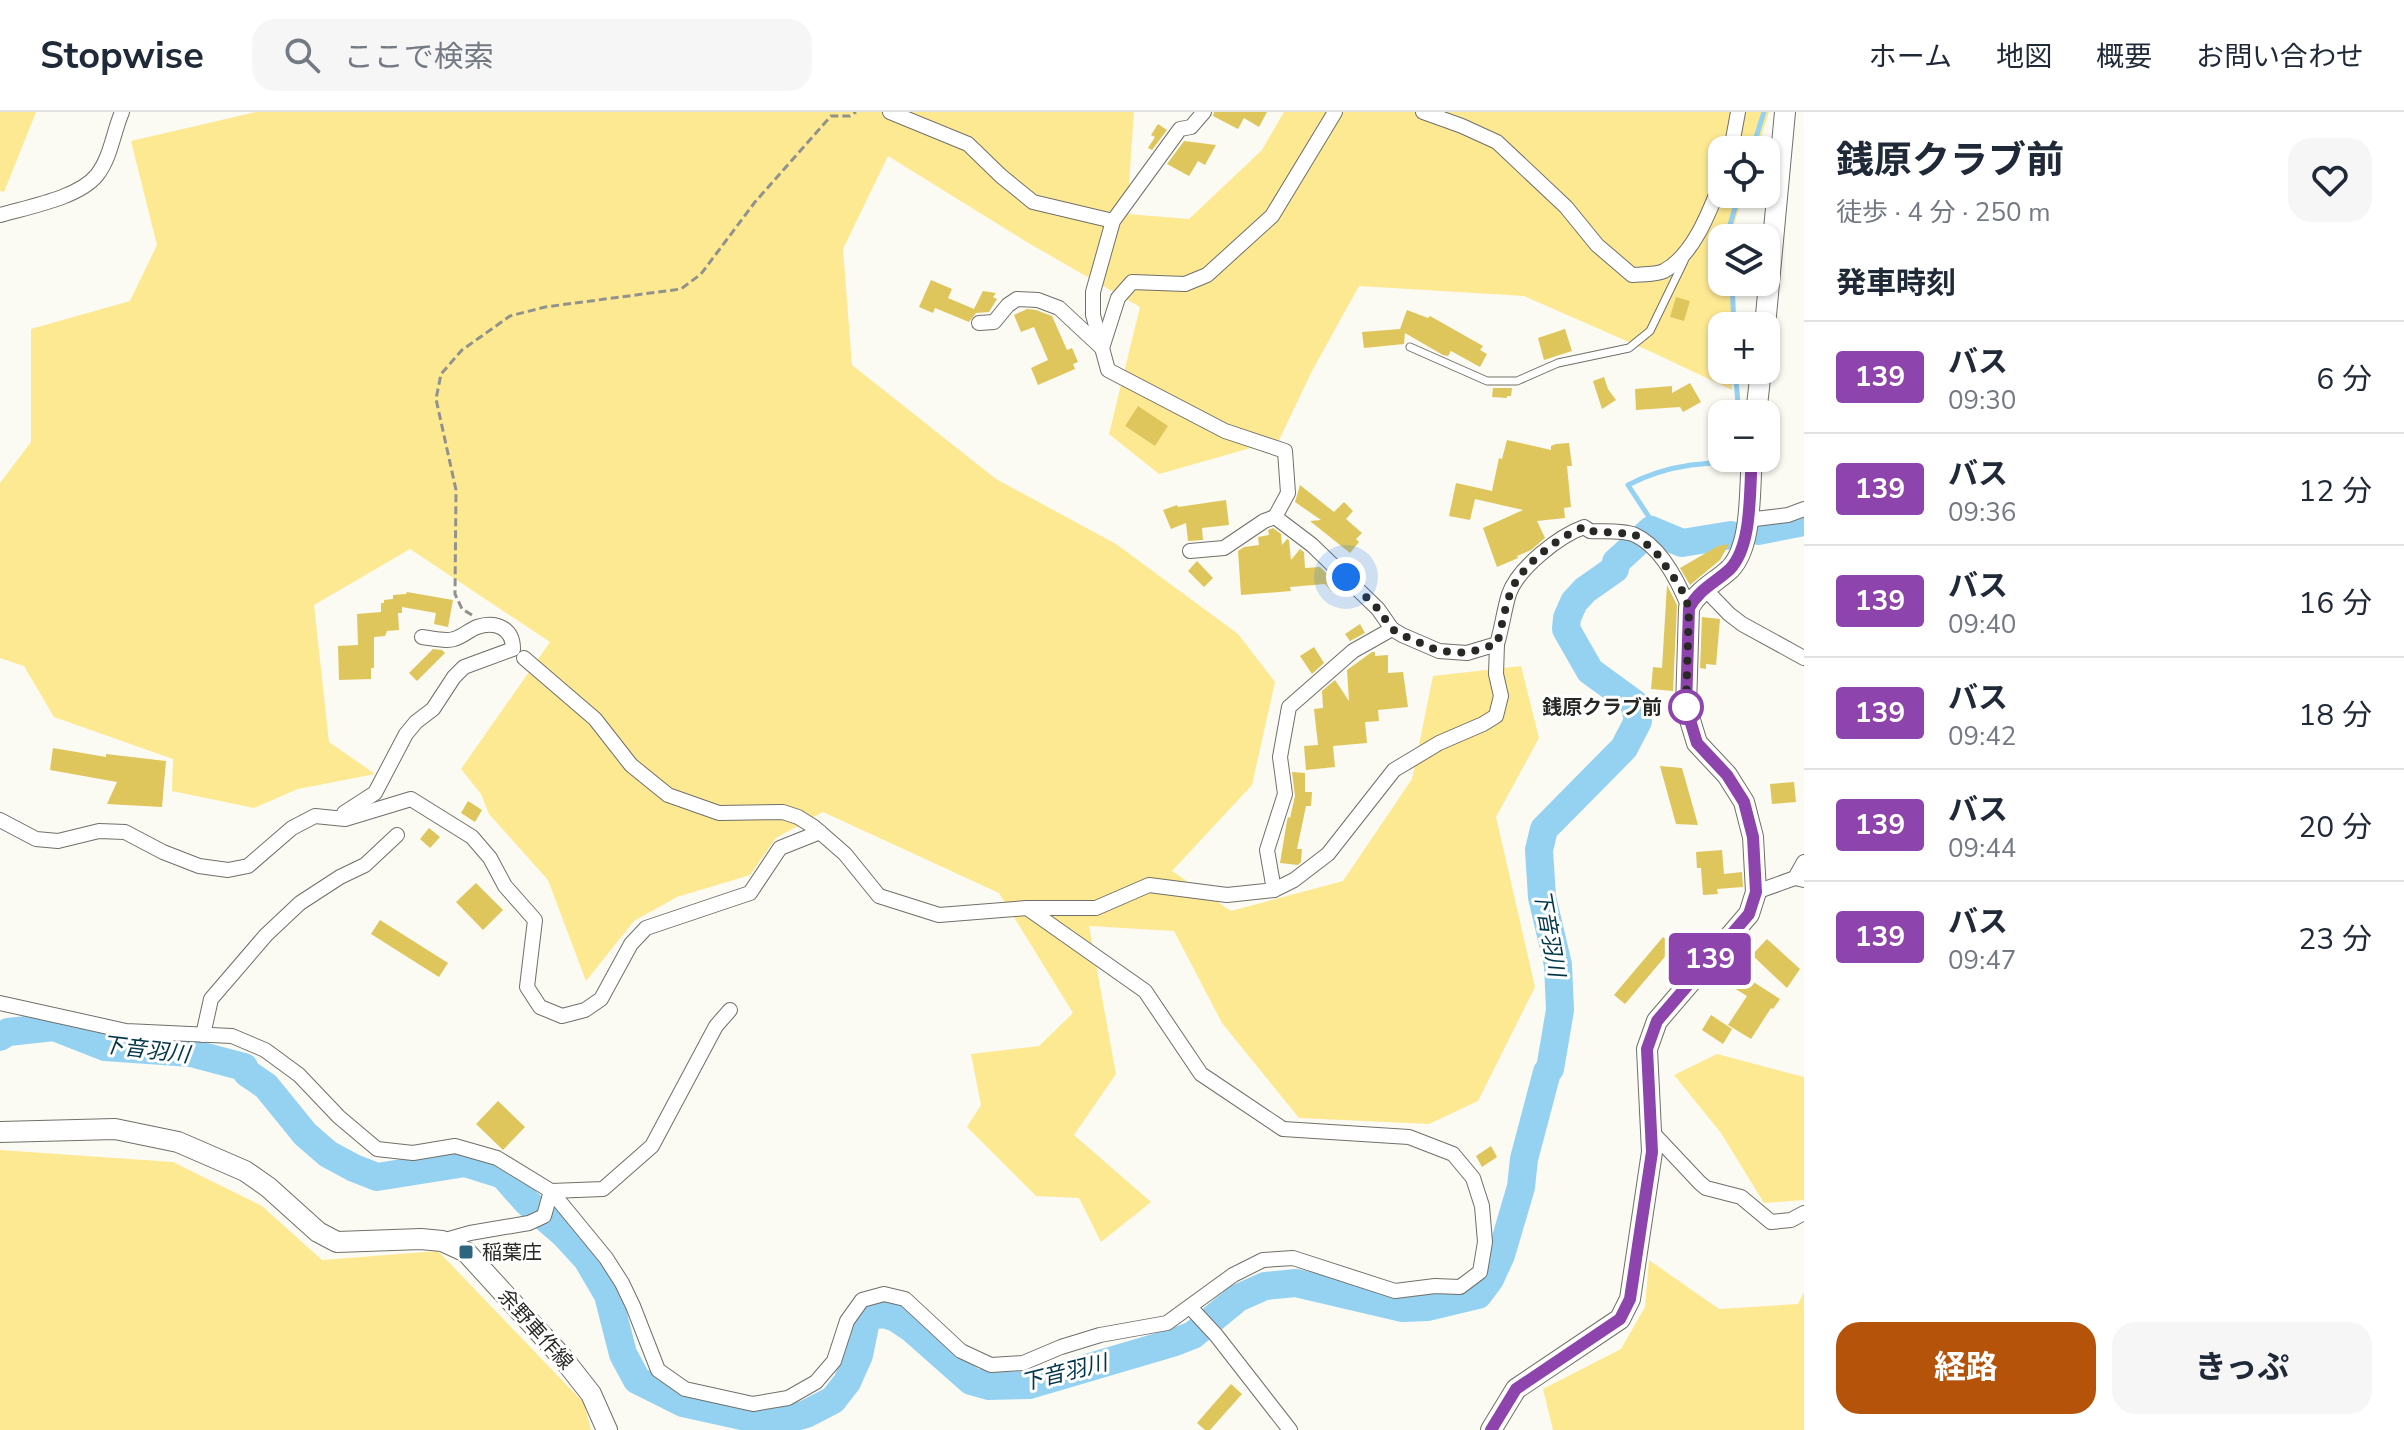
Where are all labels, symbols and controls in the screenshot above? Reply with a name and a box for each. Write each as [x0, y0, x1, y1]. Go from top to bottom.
search box [252, 19, 812, 91]
text: Stopwise [40, 30, 204, 81]
icon: search [280, 33, 324, 77]
text: ここで検索 [344, 37, 494, 78]
text: ホーム [1869, 38, 1952, 76]
text: 地図 [1996, 38, 2052, 76]
text: 概要 [2096, 38, 2152, 76]
text: お問い合わせ [2196, 38, 2364, 76]
text: 銭原クラブ前 [1836, 135, 2064, 186]
map controls [1708, 136, 1780, 472]
button: locate [1708, 136, 1780, 208]
button: heart [2288, 138, 2372, 222]
text: 徒歩 · 4 分 · 250 m [1836, 195, 2051, 230]
button: layers [1708, 224, 1780, 296]
text: 発車時刻 [1836, 263, 1956, 304]
button: + [1708, 312, 1780, 384]
text: バス [1948, 342, 2008, 383]
text: 139 [1855, 358, 1905, 396]
text: 6 分 [2316, 359, 2372, 400]
text: 09:30 [1948, 383, 2016, 418]
button: − [1708, 400, 1780, 472]
text: バス [1948, 454, 2008, 495]
text: 139 [1855, 470, 1905, 508]
text: 12 分 [2298, 471, 2372, 512]
text: 09:36 [1948, 495, 2016, 530]
your location [1326, 557, 1366, 597]
text: バス [1948, 566, 2008, 607]
text: 139 [1855, 582, 1905, 620]
text: 16 分 [2298, 583, 2372, 624]
text: 09:40 [1948, 607, 2016, 642]
text: バス [1948, 678, 2008, 719]
marker: 銭原クラブ前 [1669, 690, 1703, 724]
place label: 銭原クラブ前 [1542, 694, 1662, 721]
text: 139 [1855, 694, 1905, 732]
text: 18 分 [2298, 695, 2372, 736]
text: 09:42 [1948, 719, 2016, 754]
text: バス [1948, 790, 2008, 831]
text: 139 [1855, 806, 1905, 844]
text: 20 分 [2298, 807, 2372, 848]
text: 09:44 [1948, 831, 2016, 866]
water label: 下音羽川 [1527, 887, 1572, 981]
text: バス [1948, 902, 2008, 943]
text: 139 [1855, 918, 1905, 956]
text: 23 分 [2298, 919, 2372, 960]
line badge: 139 [1664, 933, 1756, 985]
text: 139 [1685, 940, 1735, 978]
text: 09:47 [1948, 943, 2016, 978]
water label: 下音羽川 [100, 1030, 193, 1070]
place label: 稲葉庄 [482, 1239, 542, 1266]
marker: 稲葉庄 [457, 1243, 475, 1261]
street label: 余野車作線 [492, 1283, 579, 1376]
button: 経路 [1836, 1322, 2096, 1414]
button: きっぷ [2112, 1322, 2372, 1414]
water label: 下音羽川 [1018, 1347, 1112, 1398]

